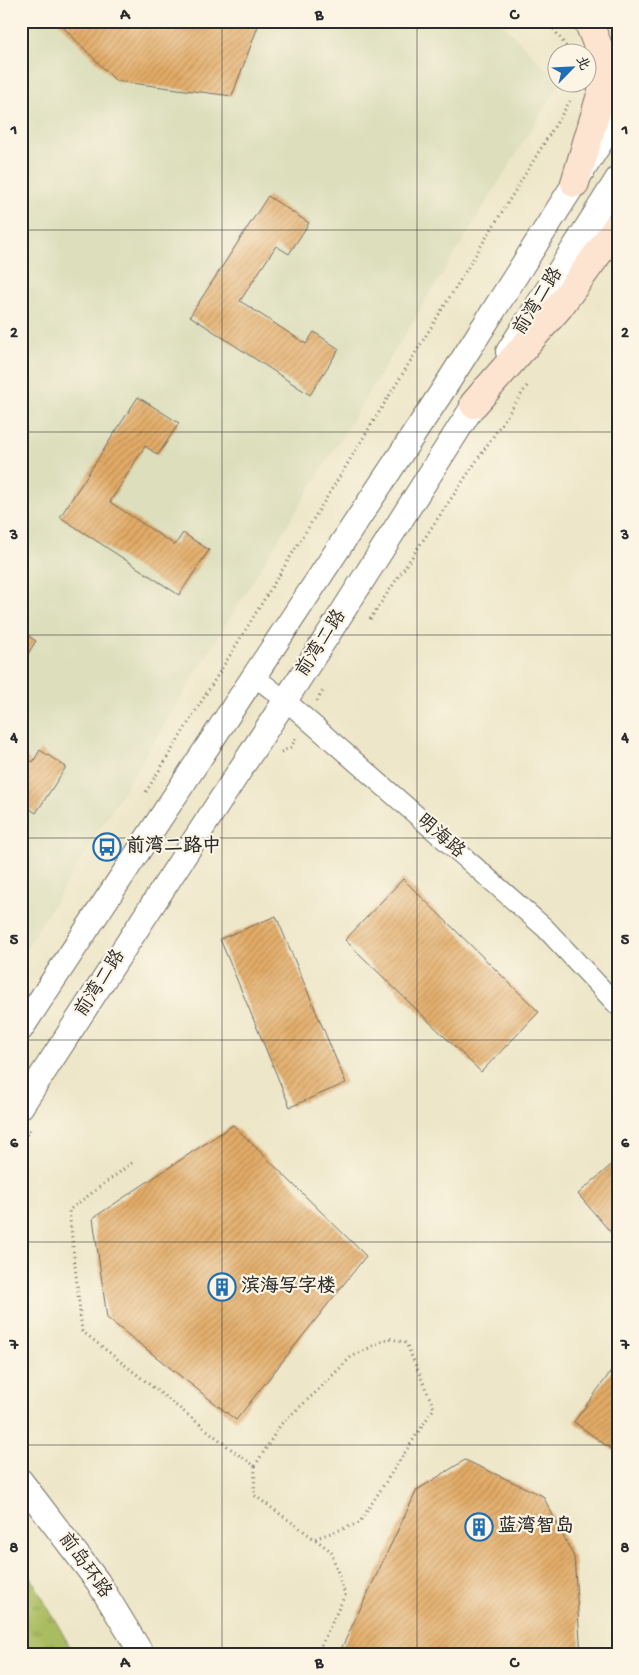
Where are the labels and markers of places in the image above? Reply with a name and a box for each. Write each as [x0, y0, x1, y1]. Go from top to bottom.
bus stop icon: 前湾二路中 [92, 832, 122, 862]
place label: 前湾二路中 [126, 835, 221, 859]
building icon: 滨海写字楼 [207, 1272, 237, 1302]
place label: 滨海写字楼 [241, 1275, 336, 1299]
building icon: 蓝湾智岛 [464, 1512, 494, 1542]
place label: 蓝湾智岛 [498, 1515, 574, 1539]

